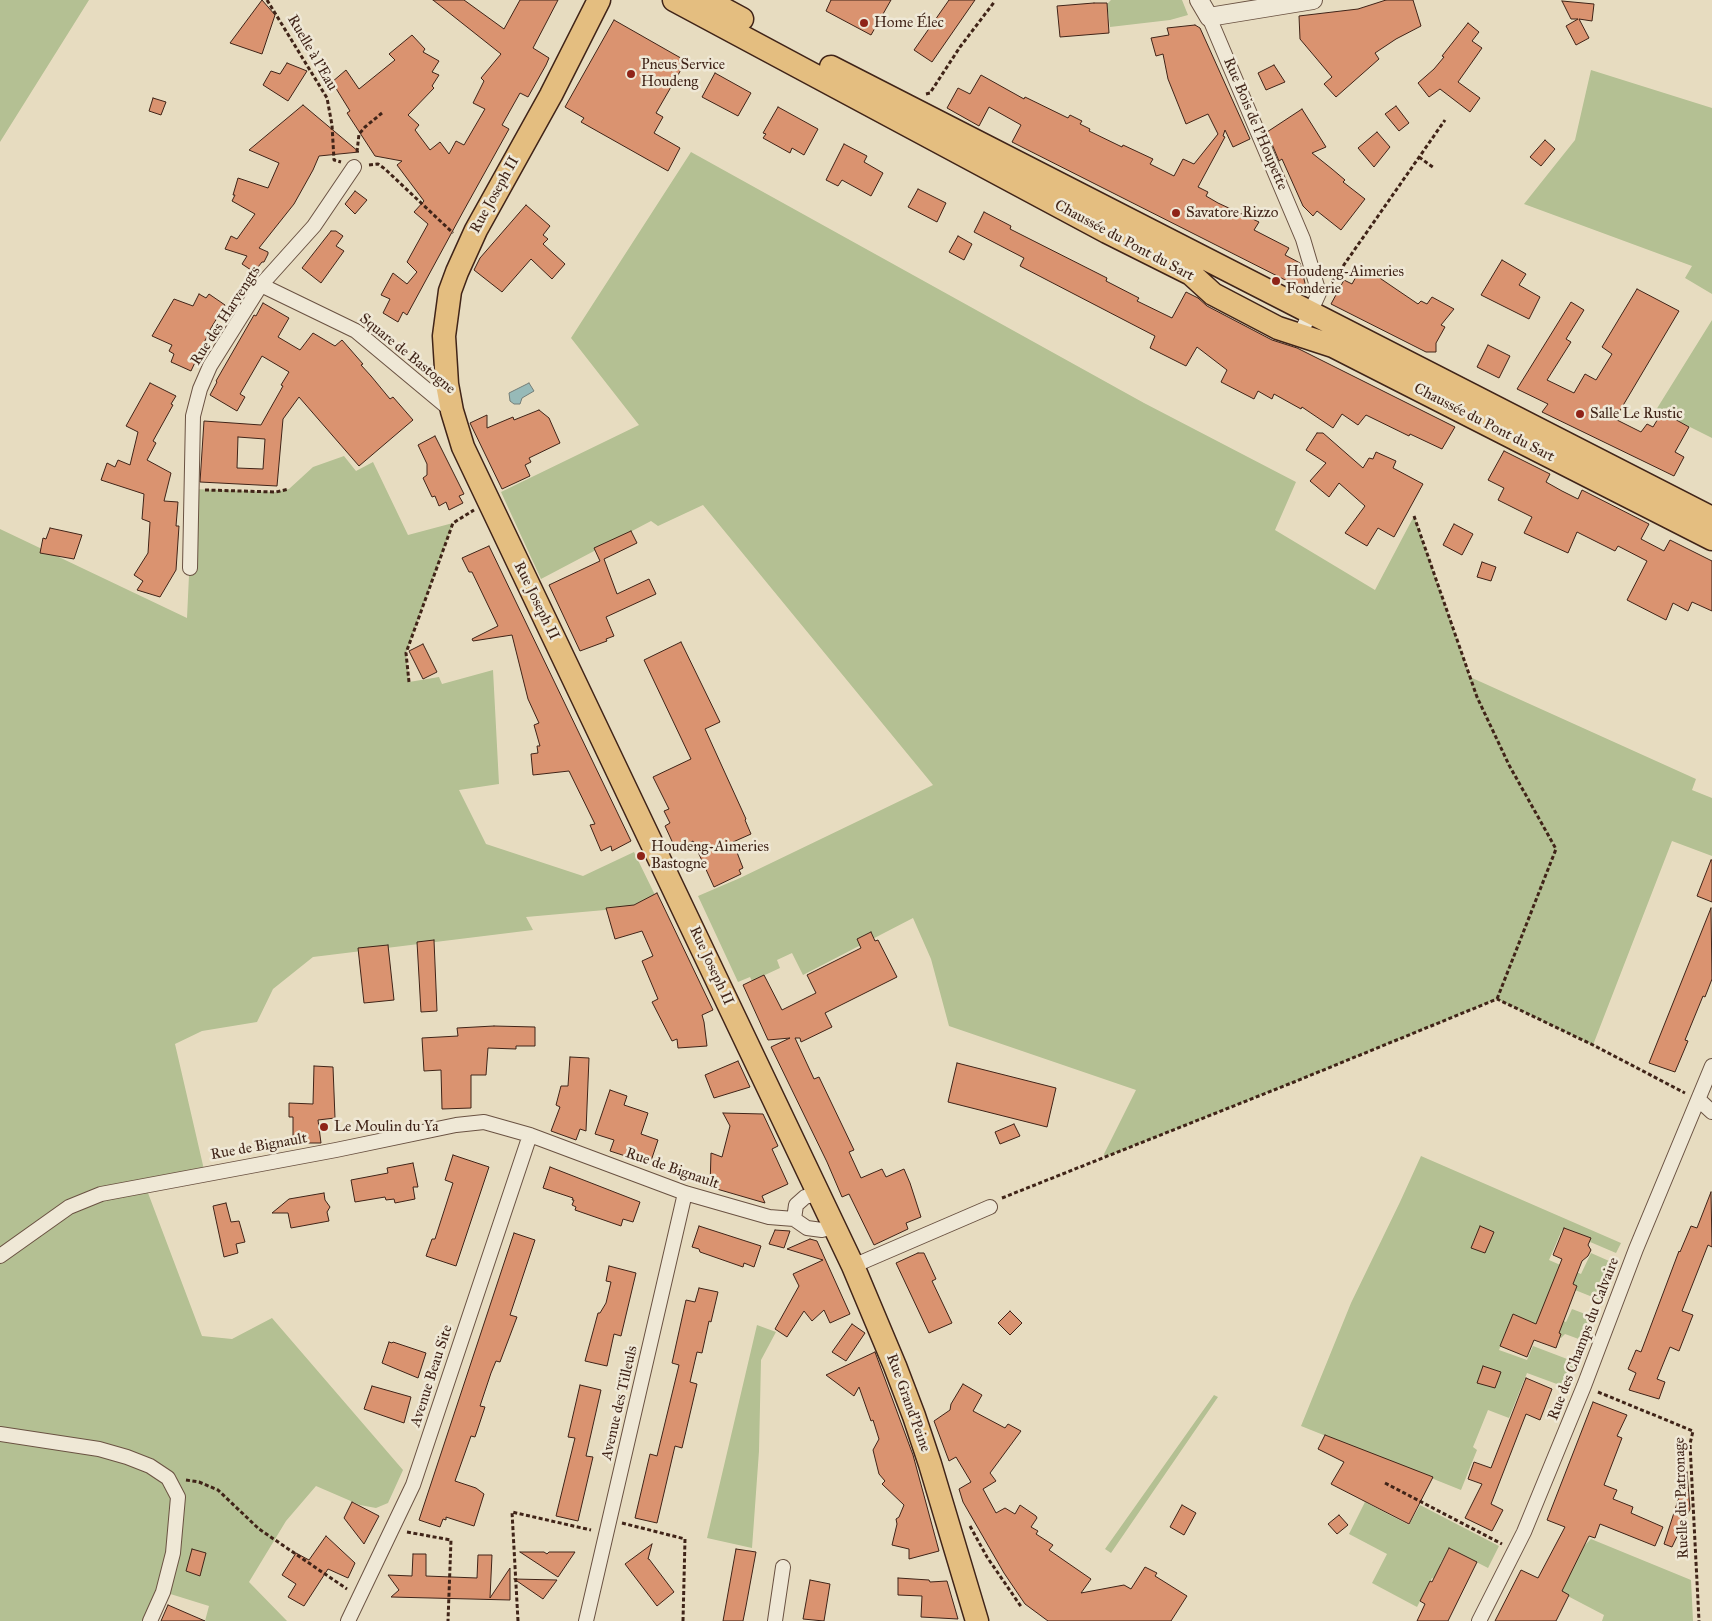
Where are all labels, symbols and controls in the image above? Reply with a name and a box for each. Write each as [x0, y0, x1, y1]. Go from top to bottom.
street label: Ruelle à l'Eau [283, 12, 341, 94]
place label: Home Élec [874, 14, 944, 32]
marker: Home Élec [858, 17, 870, 29]
street label: Rue Bois de l'Houpette [1219, 55, 1291, 193]
place label: Pneus Service Houdeng [641, 56, 725, 91]
marker: Pneus Service Houdeng [625, 68, 637, 80]
street label: Rue Joseph II [467, 154, 523, 236]
street label: Chaussée du Pont du Sart [1051, 197, 1197, 285]
place label: Savatore Rizzo [1186, 204, 1278, 222]
marker: Savatore Rizzo [1170, 207, 1182, 219]
street label: Rue des Harvengts [187, 263, 265, 369]
place label: Houdeng-Aimeries Fonderie [1286, 263, 1404, 298]
marker: Houdeng-Aimeries Fonderie [1270, 275, 1282, 287]
street label: Square de Bastogne [355, 310, 459, 398]
street label: Chaussée du Pont du Sart [1411, 380, 1557, 466]
place label: Salle Le Rustic [1590, 405, 1683, 423]
marker: Salle Le Rustic [1574, 408, 1586, 420]
street label: Rue Joseph II [509, 559, 563, 643]
place label: Houdeng-Aimeries Bastogne [651, 838, 769, 873]
marker: Houdeng-Aimeries Bastogne [635, 850, 647, 862]
street label: Rue Joseph II [685, 924, 737, 1008]
place label: Le Moulin du Ya [334, 1118, 439, 1136]
marker: Le Moulin du Ya [318, 1121, 330, 1133]
street label: Rue de Bignault [209, 1130, 309, 1164]
street label: Rue de Bignault [623, 1145, 721, 1193]
street label: Rue des Champs du Calvaire [1545, 1255, 1623, 1423]
street label: Avenue Beau Site [407, 1323, 457, 1429]
street label: Avenue des Tilleuls [598, 1344, 642, 1462]
street label: Rue Grand'Peine [882, 1351, 934, 1455]
street label: Ruelle du Patronage [1671, 1437, 1693, 1559]

